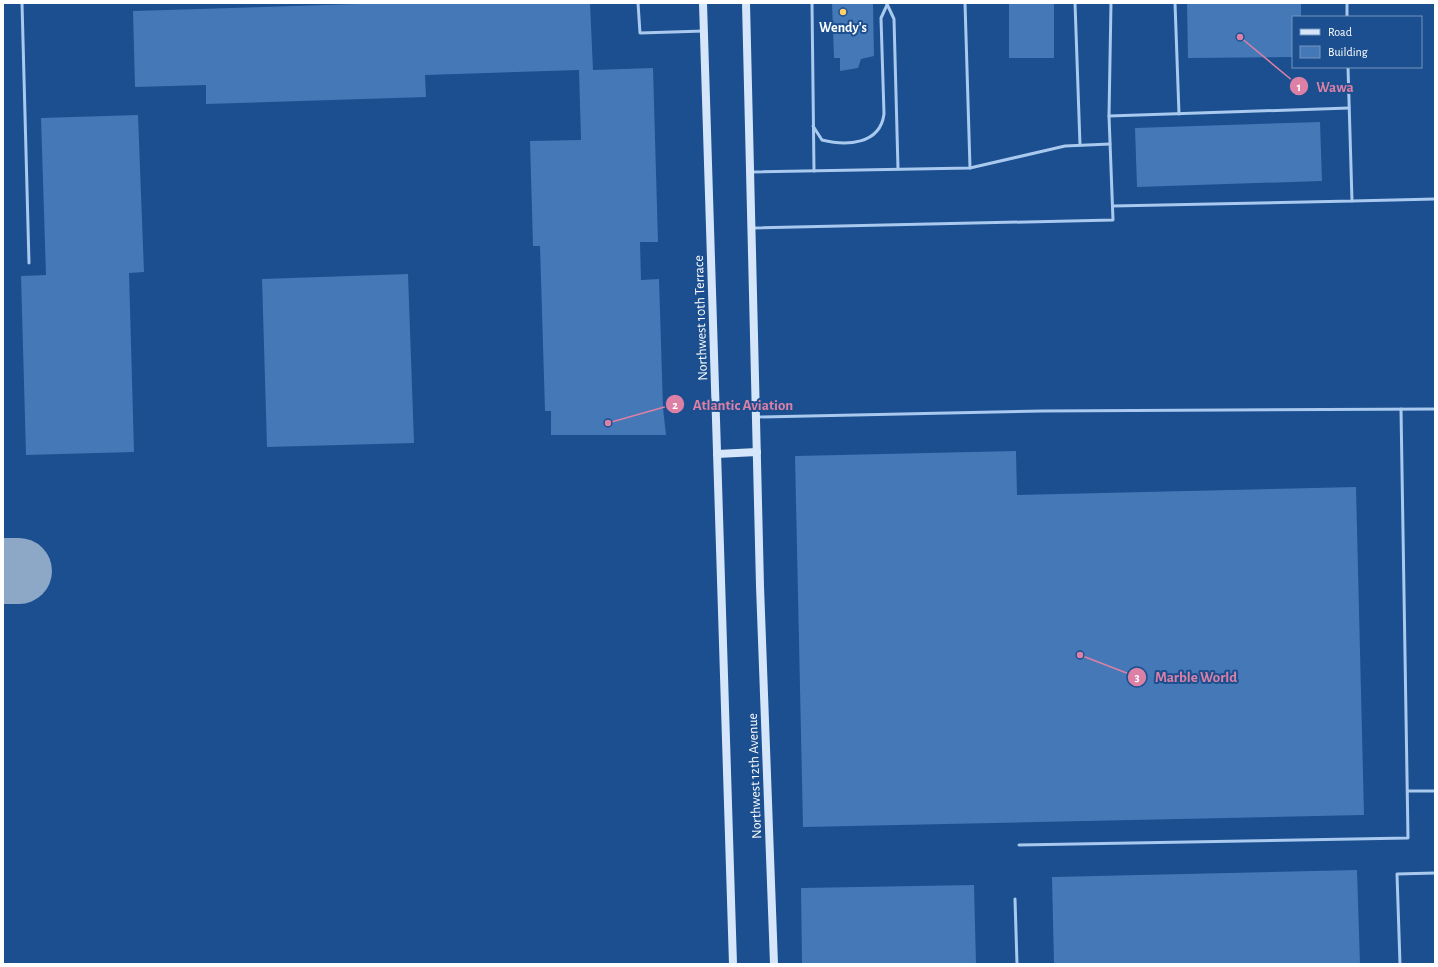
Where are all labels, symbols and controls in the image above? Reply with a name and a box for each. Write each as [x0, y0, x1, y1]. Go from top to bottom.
marker: Wendy's [838, 7, 848, 17]
legend [1292, 16, 1422, 68]
place label: Wendy's [819, 21, 867, 35]
text: Road [1328, 26, 1352, 38]
text: Building [1328, 46, 1368, 58]
callout: Wawa [1289, 73, 1362, 100]
text: Wawa [1316, 80, 1354, 95]
text: 1 [1297, 81, 1301, 93]
street label: Northwest 10th Terrace [692, 255, 710, 381]
callout: Atlantic Aviation [665, 391, 802, 418]
text: Atlantic Aviation [693, 398, 793, 413]
text: 2 [672, 399, 678, 411]
callout: Marble World [1127, 663, 1245, 690]
text: Marble World [1155, 670, 1237, 685]
text: 3 [1134, 671, 1140, 683]
street label: Northwest 12th Avenue [746, 713, 764, 839]

